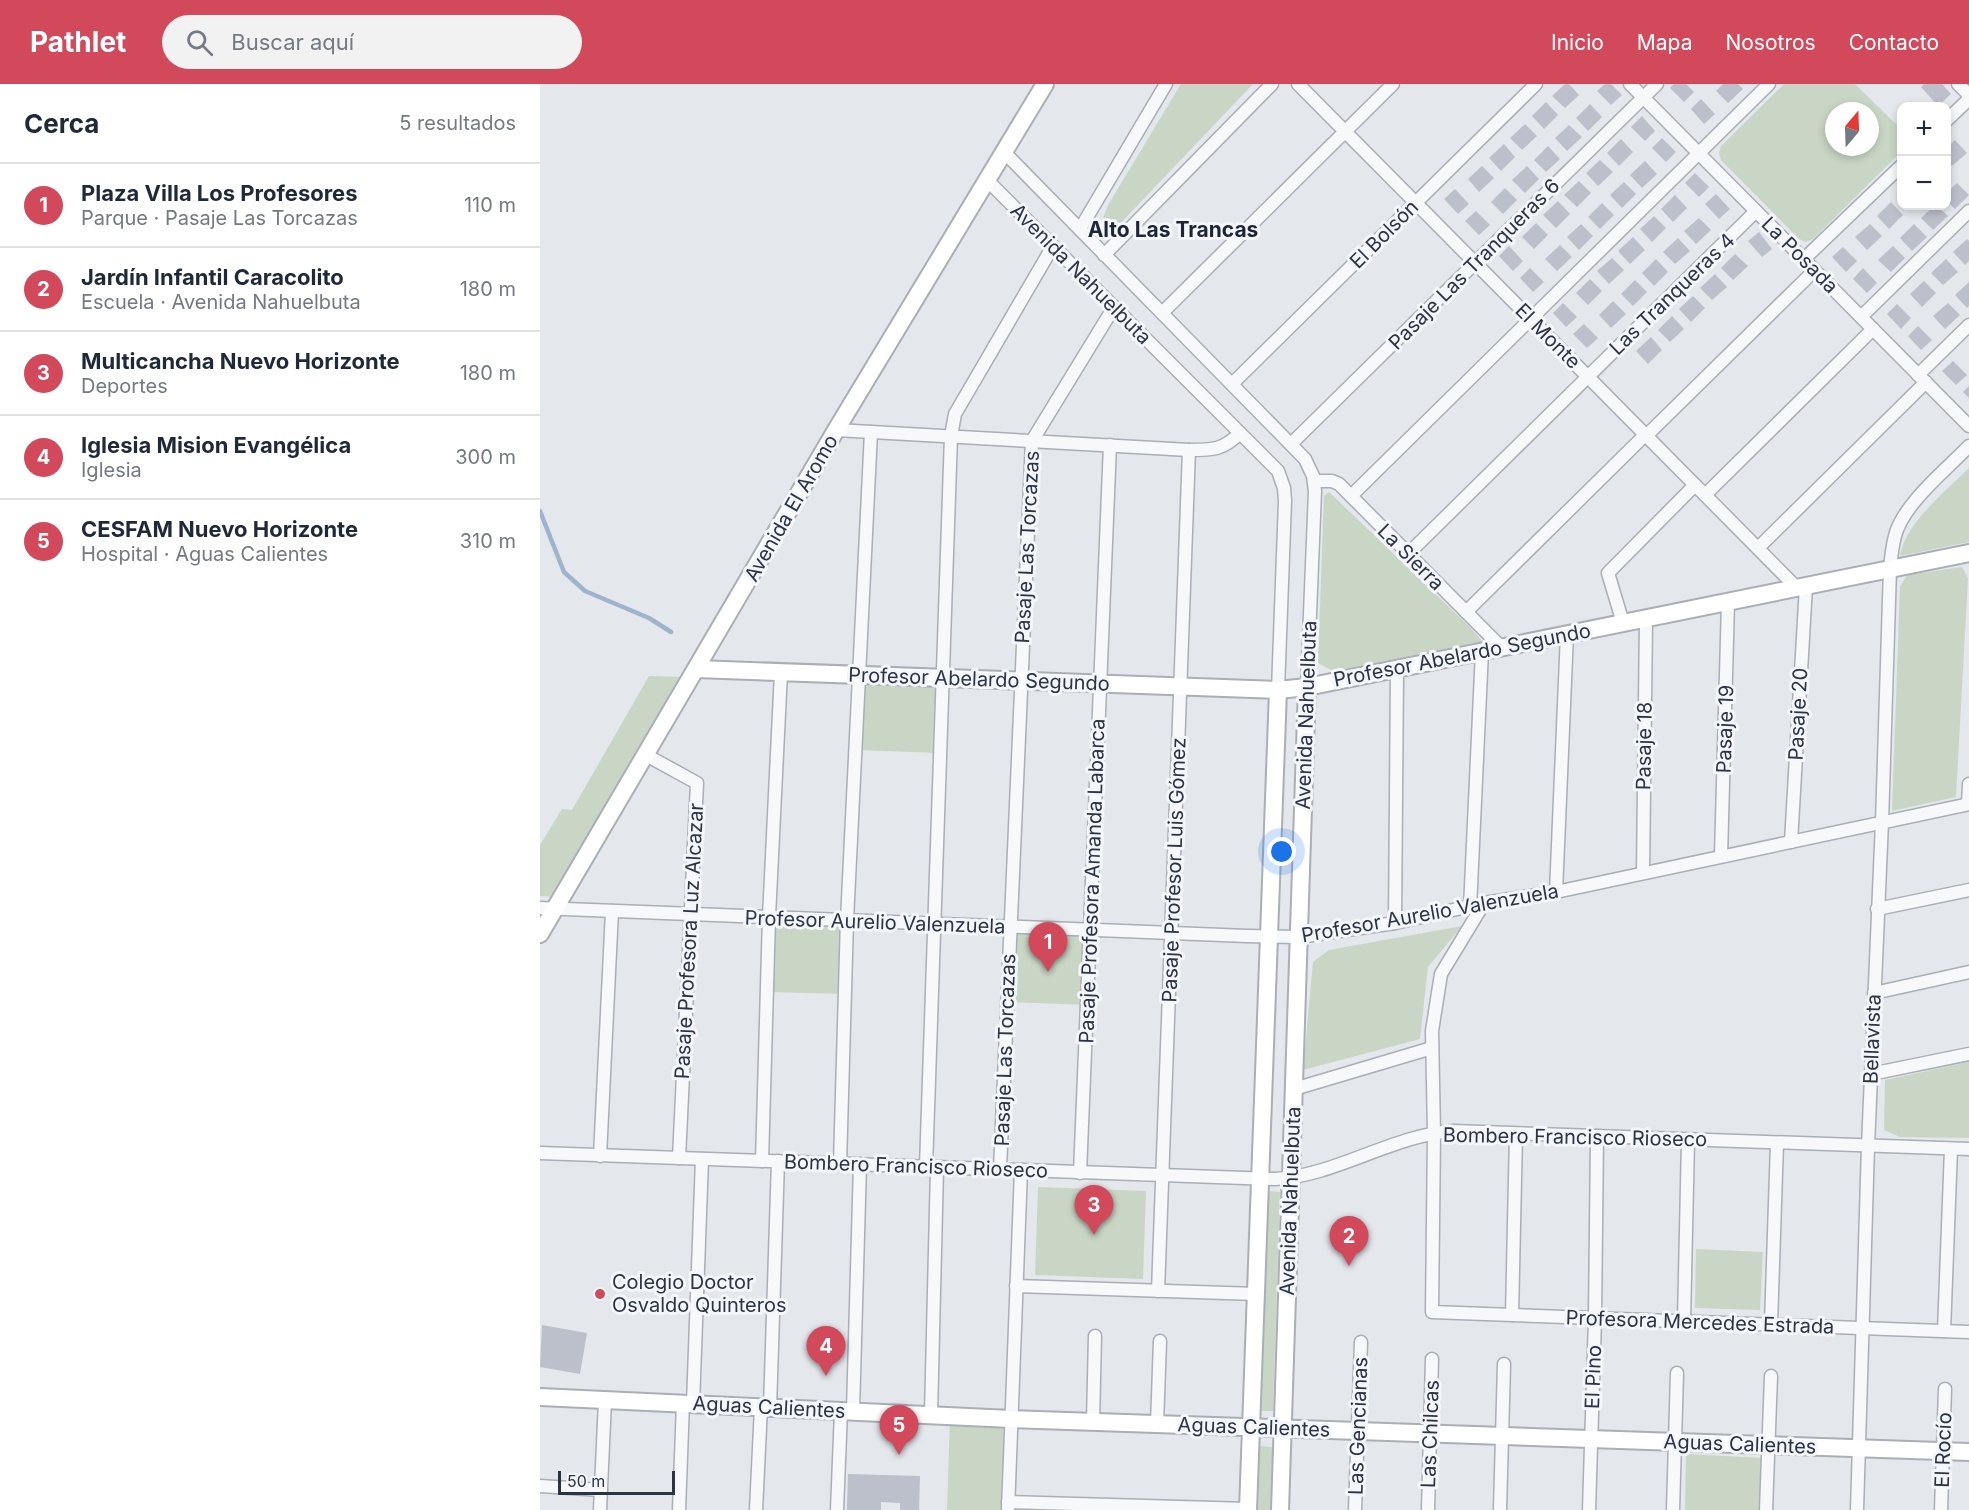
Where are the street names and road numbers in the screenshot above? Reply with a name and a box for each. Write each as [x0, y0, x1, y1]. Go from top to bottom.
street label: Pasaje Las Tranqueras 6 [1383, 173, 1565, 355]
street label: El Bolsón [1345, 195, 1423, 273]
street label: Avenida Nahuelbuta [1006, 199, 1156, 349]
street label: La Posada [1757, 212, 1843, 298]
street label: Las Tranqueras 4 [1604, 228, 1740, 360]
street label: El Monte [1510, 298, 1586, 374]
street label: Avenida El Aromo [739, 430, 843, 586]
street label: Pasaje Las Torcazas [1010, 450, 1044, 644]
street label: La Sierra [1373, 519, 1449, 595]
street label: Profesor Abelardo Segundo [1331, 618, 1593, 692]
street label: Avenida Nahuelbuta [1291, 620, 1321, 810]
street label: Profesor Abelardo Segundo [848, 662, 1110, 696]
street label: Pasaje 20 [1784, 667, 1812, 761]
street label: Pasaje 19 [1711, 684, 1739, 774]
street label: Pasaje 18 [1631, 702, 1657, 790]
street label: Pasaje Profesora Amanda Labarca [1074, 718, 1110, 1044]
street label: Pasaje Profesor Luis Gómez [1157, 737, 1191, 1003]
street label: Pasaje Profesora Luz Alcazar [670, 802, 708, 1080]
street label: Profesor Aurelio Valenzuela [1299, 879, 1561, 947]
street label: Profesor Aurelio Valenzuela [744, 905, 1006, 939]
street label: Pasaje Las Torcazas [990, 953, 1020, 1147]
street label: Bellavista [1858, 994, 1886, 1084]
street label: Avenida Nahuelbuta [1275, 1106, 1305, 1296]
street label: Bombero Francisco Rioseco [1443, 1123, 1707, 1151]
street label: Bombero Francisco Rioseco [783, 1149, 1049, 1183]
street label: Profesora Mercedes Estrada [1565, 1305, 1835, 1339]
street label: El Pino [1580, 1345, 1606, 1409]
street label: Las Gencianas [1344, 1357, 1372, 1495]
street label: Las Chilcas [1416, 1379, 1444, 1489]
street label: Aguas Calientes [692, 1391, 846, 1423]
street label: Aguas Calientes [1177, 1412, 1331, 1442]
street label: El Rocío [1930, 1412, 1956, 1488]
street label: Aguas Calientes [1663, 1429, 1817, 1459]

